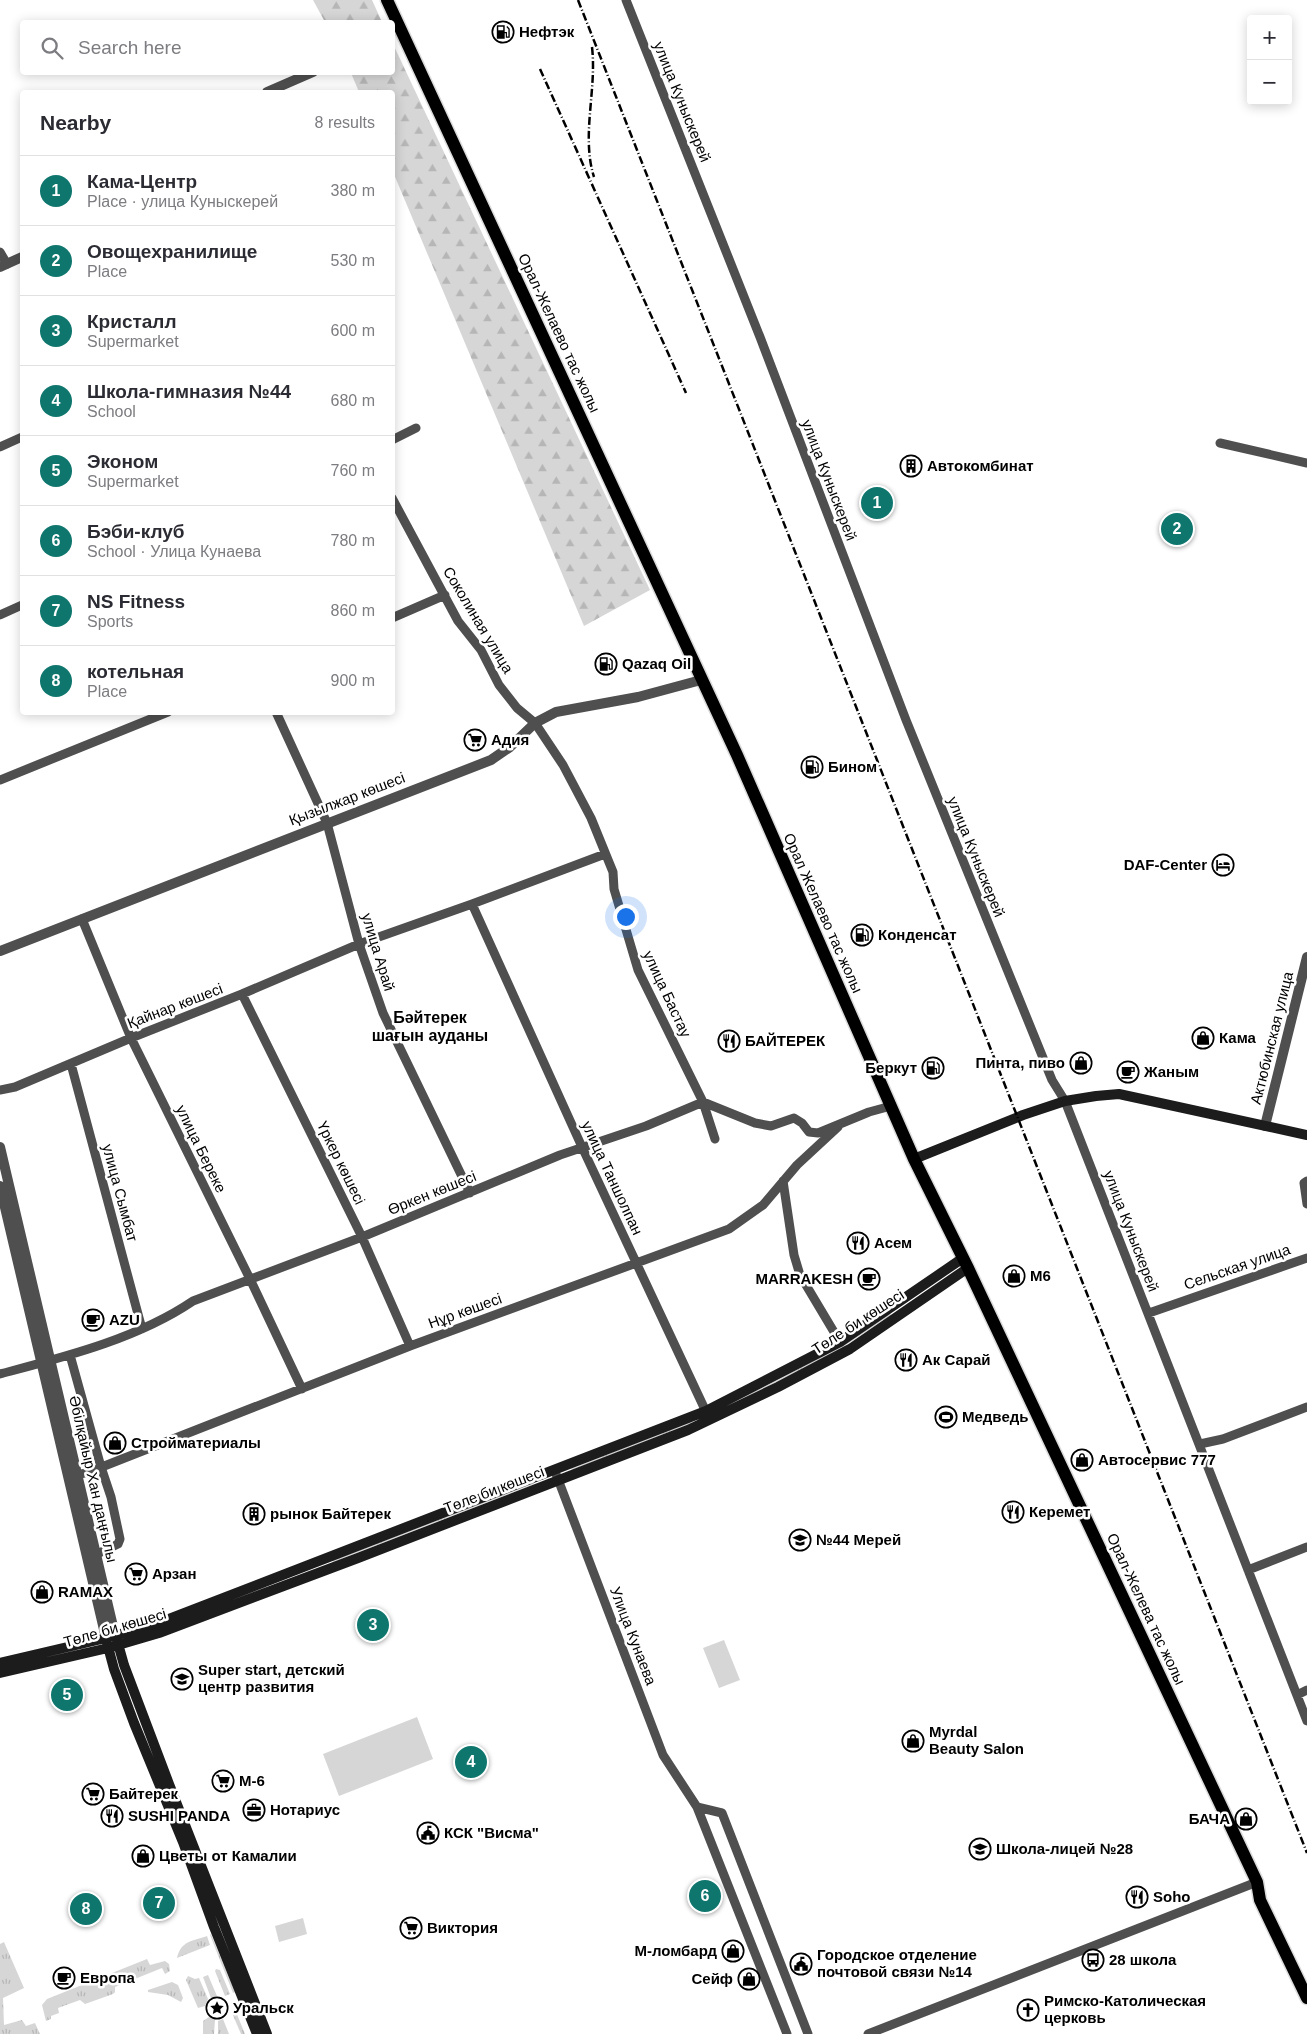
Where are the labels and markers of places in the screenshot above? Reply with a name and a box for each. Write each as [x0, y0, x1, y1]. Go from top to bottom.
fuel station icon: Нефтэк [491, 20, 515, 44]
place label: Нефтэк [519, 23, 575, 40]
building icon: Автокомбинат [899, 454, 923, 478]
place label: Автокомбинат [927, 457, 1034, 474]
pin: 1 [861, 484, 893, 522]
pin: 2 [1161, 510, 1193, 548]
fuel station icon: Qazaq Oil [594, 652, 618, 676]
place label: Qazaq Oil [622, 655, 691, 672]
supermarket icon: Адия [463, 728, 487, 752]
place label: Адия [491, 731, 529, 748]
fuel station icon: Бином [800, 755, 824, 779]
place label: Бином [828, 758, 877, 775]
hotel icon: DAF-Center [1211, 853, 1235, 877]
place label: DAF-Center [1124, 856, 1207, 873]
fuel station icon: Конденсат [850, 923, 874, 947]
place label: Конденсат [878, 926, 957, 943]
shop icon: Кама [1191, 1026, 1215, 1050]
restaurant icon: БАЙТЕРЕК [717, 1029, 741, 1053]
place label: Кама [1219, 1029, 1257, 1046]
place label: БАЙТЕРЕК [745, 1032, 826, 1049]
shop icon: Пинта, пиво [1069, 1051, 1093, 1075]
place label: Пинта, пиво [975, 1054, 1065, 1071]
fuel station icon: Беркут [921, 1056, 945, 1080]
place label: Беркут [865, 1059, 917, 1076]
cafe icon: Жаным [1116, 1060, 1140, 1084]
place label: Жаным [1143, 1063, 1199, 1080]
restaurant icon: Асем [846, 1231, 870, 1255]
place label: Асем [874, 1234, 912, 1251]
shop icon: М6 [1002, 1264, 1026, 1288]
cafe icon: MARRAKESH [857, 1267, 881, 1291]
place label: М6 [1030, 1267, 1051, 1284]
place label: MARRAKESH [756, 1270, 853, 1287]
cafe icon: AZU [81, 1308, 105, 1332]
place label: AZU [109, 1311, 140, 1328]
restaurant icon: Ак Сарай [894, 1348, 918, 1372]
place label: Ак Сарай [922, 1351, 991, 1368]
sports icon: Медведь [934, 1405, 958, 1429]
place label: Медведь [962, 1408, 1028, 1425]
shop icon: Стройматериалы [103, 1431, 127, 1455]
place label: Стройматериалы [131, 1434, 261, 1451]
shop icon: Автосервис 777 [1070, 1448, 1094, 1472]
place label: Автосервис 777 [1098, 1451, 1216, 1468]
restaurant icon: Керемет [1001, 1500, 1025, 1524]
building icon: рынок Байтерек [242, 1502, 266, 1526]
place label: Керемет [1029, 1503, 1090, 1520]
place label: рынок Байтерек [270, 1505, 391, 1522]
school or university icon: №44 Мерей [788, 1528, 812, 1552]
place label: №44 Мерей [816, 1531, 901, 1548]
supermarket icon: Арзан [124, 1562, 148, 1586]
place label: Арзан [152, 1565, 196, 1582]
shop icon: RAMAX [30, 1580, 54, 1604]
place label: RAMAX [58, 1583, 113, 1600]
pin: 3 [357, 1606, 389, 1644]
place label: Super start, детский центр развития [198, 1661, 345, 1695]
school or university icon: Super start, детский центр развития [170, 1667, 194, 1691]
pin: 5 [51, 1676, 83, 1714]
place label: Myrdal Beauty Salon [929, 1723, 1024, 1757]
shop icon: Myrdal Beauty Salon [901, 1729, 925, 1753]
pin: 4 [455, 1743, 487, 1781]
supermarket icon: M-6 [211, 1769, 235, 1793]
place label: M-6 [239, 1772, 265, 1789]
supermarket icon: Байтерек [81, 1782, 105, 1806]
place label: Байтерек [109, 1785, 179, 1802]
office icon: Нотариус [242, 1798, 266, 1822]
place label: Нотариус [270, 1801, 340, 1818]
restaurant icon: SUSHI PANDA [100, 1804, 124, 1828]
place label: SUSHI PANDA [128, 1807, 230, 1824]
shop icon: БАЧА [1234, 1807, 1258, 1831]
place label: БАЧА [1189, 1810, 1230, 1827]
public building icon: КСК "Висма" [416, 1821, 440, 1845]
place label: КСК "Висма" [444, 1824, 539, 1841]
school or university icon: Школа-лицей №28 [968, 1837, 992, 1861]
place label: Школа-лицей №28 [996, 1840, 1133, 1857]
shop icon: Цветы от Камалии [131, 1844, 155, 1868]
place label: Цветы от Камалии [159, 1847, 297, 1864]
pin: 6 [689, 1877, 721, 1915]
pin: 7 [143, 1884, 175, 1922]
restaurant icon: Soho [1125, 1885, 1149, 1909]
place label: Soho [1153, 1888, 1191, 1905]
pin: 8 [70, 1890, 102, 1928]
supermarket icon: Виктория [399, 1916, 423, 1940]
place label: Виктория [427, 1919, 498, 1936]
shop icon: М-ломбард [721, 1939, 745, 1963]
place label: М-ломбард [634, 1942, 717, 1959]
place label: Городское отделение почтовой связи №14 [817, 1946, 977, 1980]
bus stop icon: 28 школа [1081, 1948, 1105, 1972]
place label: 28 школа [1109, 1951, 1177, 1968]
public building icon: Городское отделение почтовой связи №14 [789, 1952, 813, 1976]
cafe icon: Европа [52, 1966, 76, 1990]
shop icon: Сейф [737, 1967, 761, 1991]
place label: Европа [80, 1969, 136, 1986]
place label: Сейф [691, 1970, 733, 1987]
place label: Римско-Католическая церковь [1044, 1992, 1206, 2026]
place icon: Уральск [205, 1996, 229, 2020]
church icon: Римско-Католическая церковь [1016, 1998, 1040, 2022]
place label: Уральск [233, 1999, 294, 2016]

